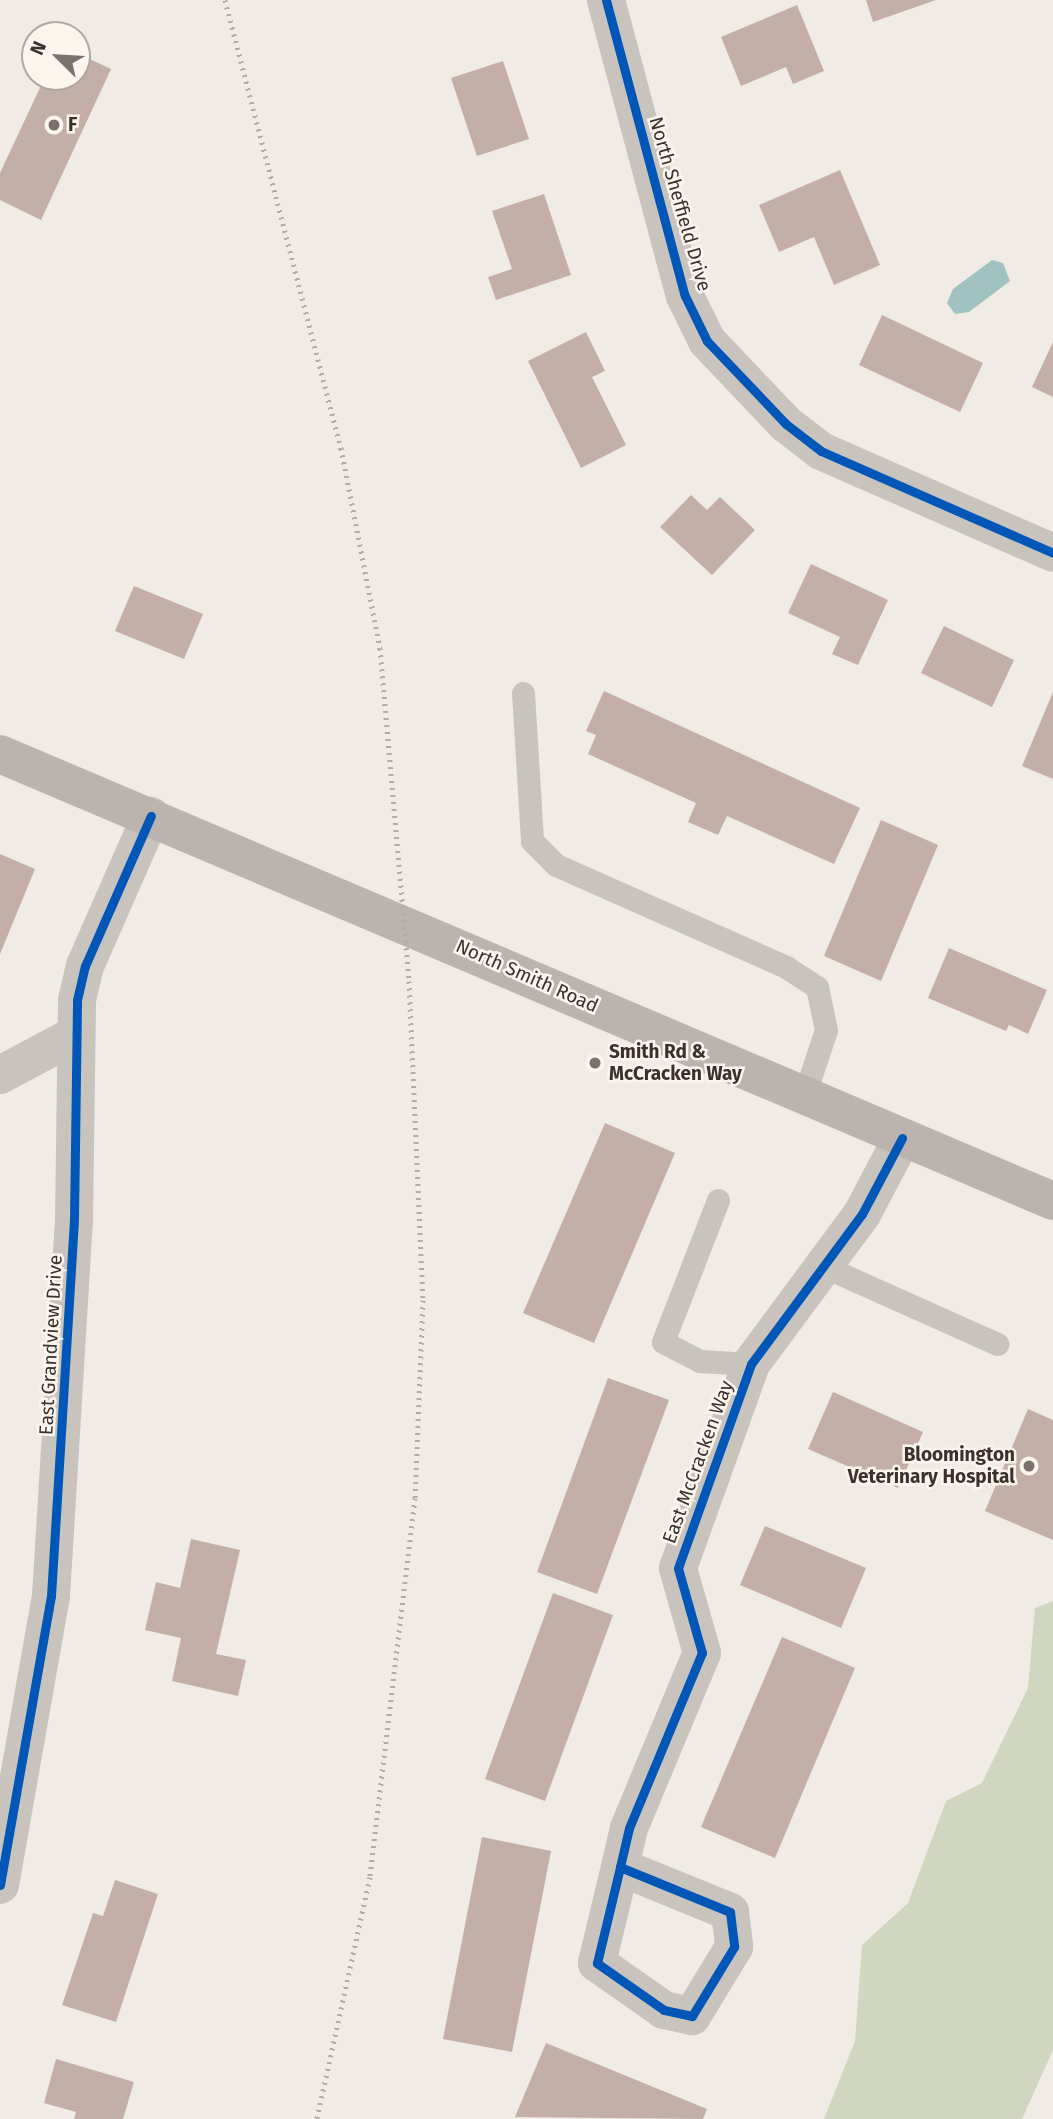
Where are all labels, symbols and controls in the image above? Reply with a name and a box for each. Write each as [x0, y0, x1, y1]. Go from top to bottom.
north arrow [21, 21, 91, 91]
text: N [25, 38, 51, 59]
place label: F [68, 114, 77, 136]
street label: North Sheffield Drive [644, 114, 716, 294]
marker: F [46, 117, 62, 133]
street label: North Smith Road [452, 934, 602, 1018]
place label: Smith Rd & McCracken Way [609, 1041, 742, 1085]
marker: Smith Rd & McCracken Way [587, 1055, 603, 1071]
street label: East Grandview Drive [35, 1254, 67, 1436]
street label: East McCracken Way [658, 1377, 738, 1547]
place label: Bloomington Veterinary Hospital [848, 1444, 1015, 1488]
marker: Bloomington Veterinary Hospital [1021, 1458, 1037, 1474]

